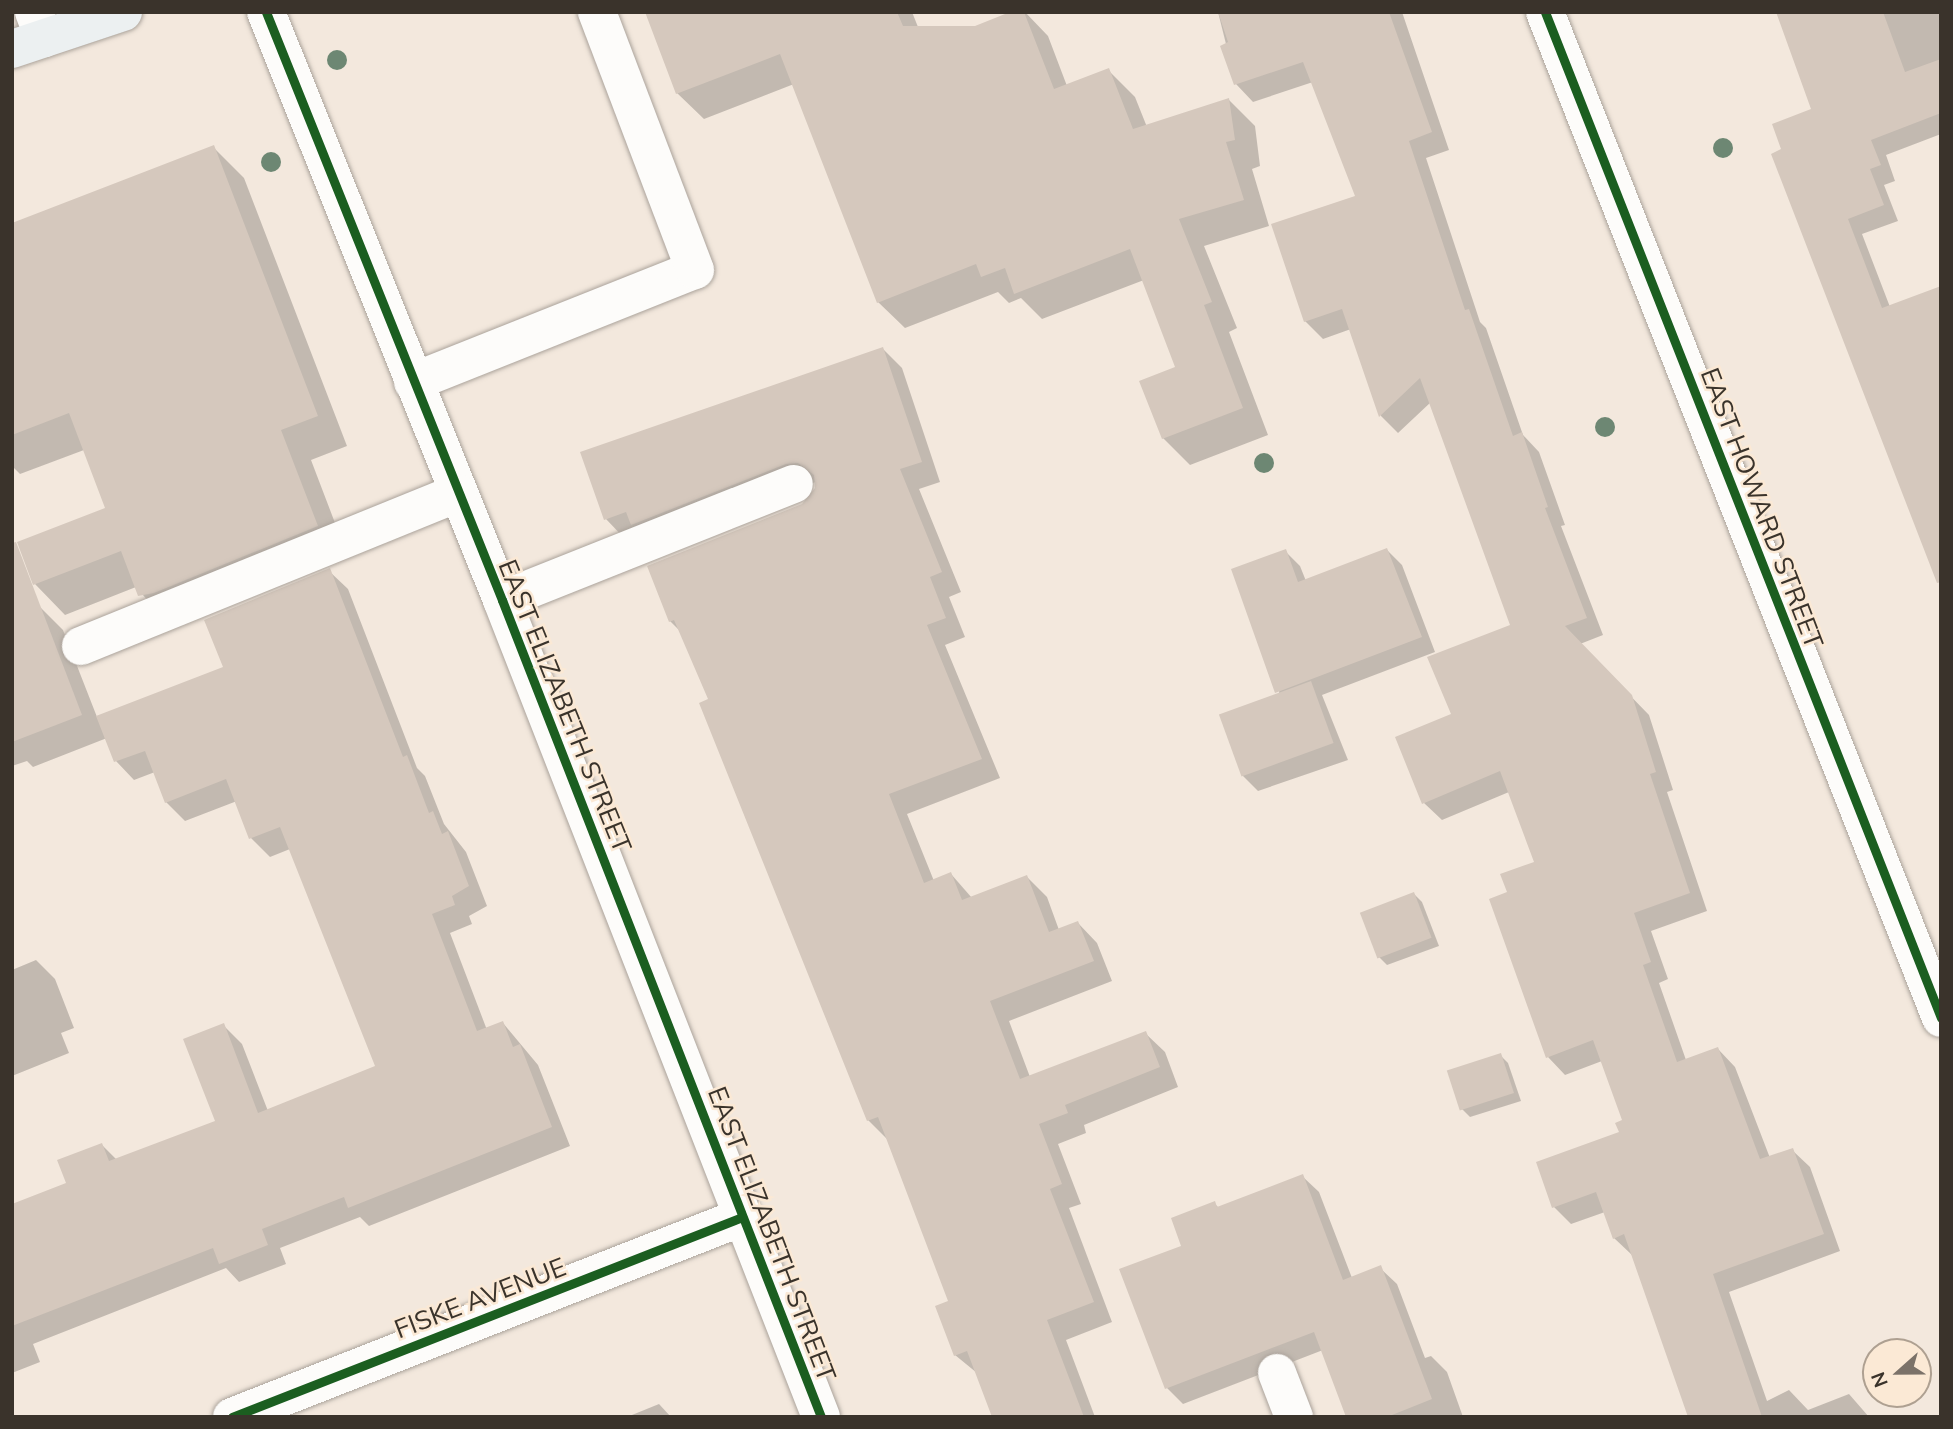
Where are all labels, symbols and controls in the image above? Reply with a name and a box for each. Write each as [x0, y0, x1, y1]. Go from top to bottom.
street label: EAST HOWARD STREET [1694, 363, 1830, 653]
street label: EAST ELIZABETH STREET [492, 555, 638, 857]
street label: EAST ELIZABETH STREET [701, 1082, 843, 1386]
street label: FISKE AVENUE [390, 1251, 570, 1345]
north arrow [1862, 1338, 1932, 1408]
text: N [1865, 1369, 1893, 1391]

